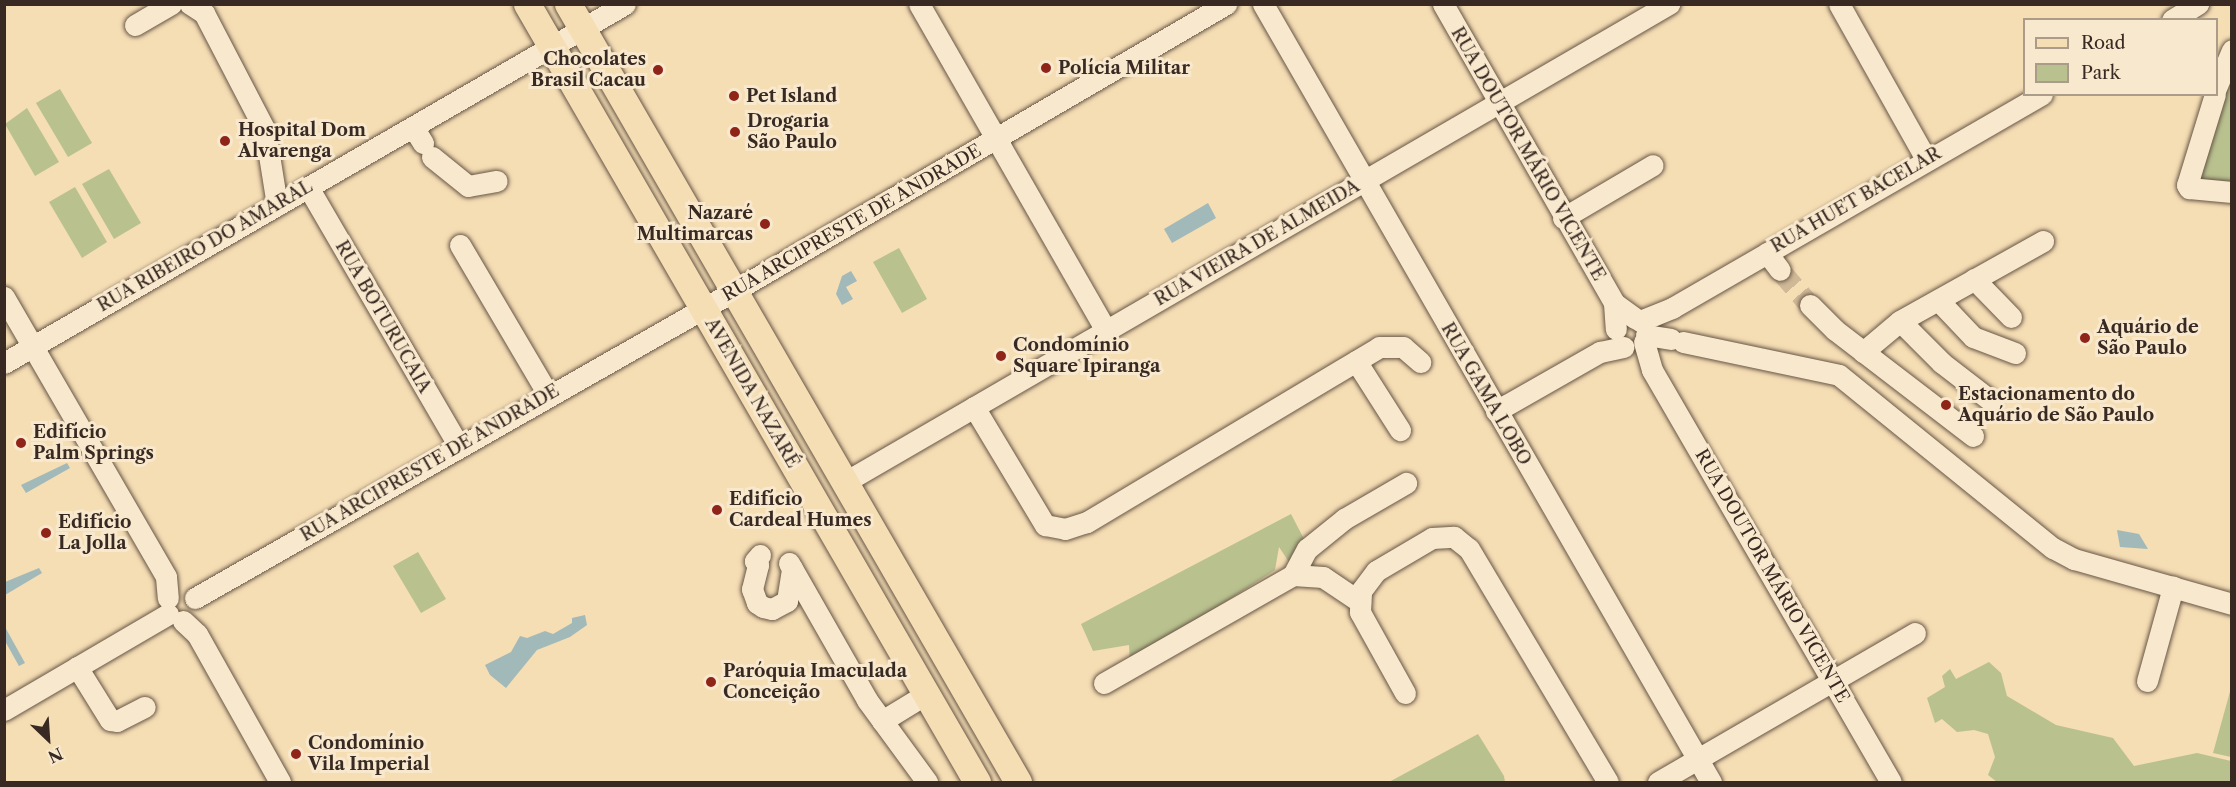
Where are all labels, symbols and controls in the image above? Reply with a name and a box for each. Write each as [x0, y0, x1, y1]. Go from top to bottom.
legend [2023, 18, 2218, 96]
street label: RUA DOUTOR MÁRIO VICENTE [1446, 22, 1610, 286]
text: Road [2081, 32, 2126, 54]
place label: Chocolates Brasil Cacau [531, 49, 646, 92]
place label: Polícia Militar [1058, 57, 1190, 79]
marker: Polícia Militar [1039, 61, 1053, 75]
text: Park [2081, 62, 2120, 84]
marker: Chocolates Brasil Cacau [651, 63, 665, 77]
place label: Pet Island [746, 85, 837, 107]
marker: Pet Island [727, 89, 741, 103]
place label: Drogaria São Paulo [747, 111, 837, 154]
place label: Hospital Dom Alvarenga [238, 120, 366, 162]
marker: Drogaria São Paulo [728, 125, 742, 139]
marker: Hospital Dom Alvarenga [216, 132, 234, 150]
street label: RUA ARCIPRESTE DE ANDRADE [718, 139, 986, 307]
street label: RUA HUET BACELAR [1767, 142, 1945, 258]
street label: RUA RIBEIRO DO AMARAL [93, 175, 317, 317]
street label: RUA VIEIRA DE ALMEIDA [1149, 175, 1365, 311]
place label: Nazaré Multimarcas [637, 203, 753, 246]
marker: Nazaré Multimarcas [758, 217, 772, 231]
street label: RUA BOTURUCAIA [330, 237, 436, 397]
street label: AVENIDA NAZARÉ [700, 314, 804, 472]
place label: Aquário de São Paulo [2097, 317, 2199, 360]
street label: RUA GAMA LOBO [1436, 318, 1536, 470]
marker: Aquário de São Paulo [2078, 331, 2092, 345]
place label: Condomínio Square Ipiranga [1013, 335, 1160, 378]
marker: Condomínio Square Ipiranga [994, 349, 1008, 363]
street label: RUA ARCIPRESTE DE ANDRADE [296, 379, 564, 547]
place label: Estacionamento do Aquário de São Paulo [1958, 384, 2154, 426]
marker: Estacionamento do Aquário de São Paulo [1939, 398, 1953, 412]
place label: Edifício Palm Springs [33, 422, 154, 464]
marker: Edifício Palm Springs [14, 436, 28, 450]
street label: RUA DOUTOR MÁRIO VICENTE [1690, 444, 1854, 708]
place label: Edifício Cardeal Humes [729, 489, 872, 532]
marker: Edifício Cardeal Humes [710, 503, 724, 517]
place label: Edifício La Jolla [58, 512, 131, 554]
marker: Edifício La Jolla [39, 526, 53, 540]
place label: Paróquia Imaculada Conceição [723, 661, 907, 704]
marker: Paróquia Imaculada Conceição [704, 675, 718, 689]
north arrow [18, 709, 78, 769]
place label: Condomínio Vila Imperial [308, 733, 430, 776]
text: N [45, 743, 66, 767]
marker: Condomínio Vila Imperial [289, 747, 303, 761]

